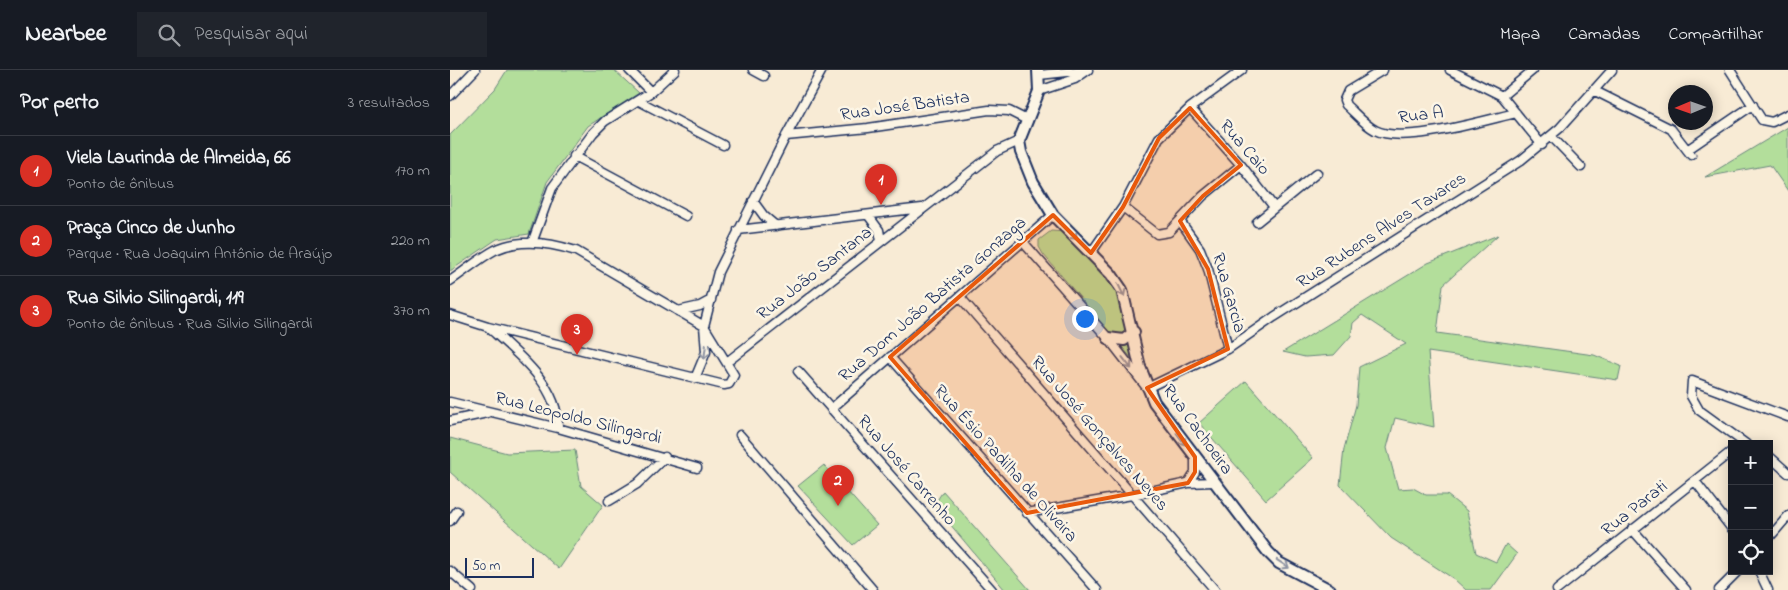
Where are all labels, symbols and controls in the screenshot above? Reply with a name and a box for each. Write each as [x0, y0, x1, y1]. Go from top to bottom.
search box [137, 12, 487, 57]
text: Nearbee [25, 17, 107, 52]
icon: search [155, 21, 183, 49]
text: Pesquisar aqui [195, 21, 308, 48]
text: Mapa [1500, 22, 1540, 48]
text: Camadas [1568, 22, 1641, 48]
text: Compartilhar [1669, 22, 1763, 48]
street label: Rua José Batista [839, 85, 971, 129]
north arrow [1668, 85, 1713, 130]
text: Por perto [20, 88, 99, 118]
text: 3 resultados [348, 91, 430, 115]
street label: Rua A [1397, 100, 1445, 132]
street label: Rua Caio [1212, 114, 1276, 182]
text: Viela Laurinda de Almeida, 66 [67, 145, 291, 172]
text: 1 [33, 159, 39, 183]
text: 170 m [395, 159, 430, 183]
pin: 1 [865, 164, 897, 205]
street label: Rua Rubens Alves Tavares [1292, 166, 1472, 296]
text: Ponto de ônibus [67, 172, 174, 196]
street label: Rua Dom João Batista Gonzaga [833, 211, 1033, 390]
text: Praça Cinco de Junho [67, 215, 235, 242]
street label: Rua João Santana [752, 221, 878, 327]
one-way arrow [1066, 227, 1078, 240]
text: 2 [32, 229, 40, 253]
text: 220 m [391, 229, 430, 253]
text: Parque · Rua Joaquim Antônio de Araújo [67, 242, 332, 266]
street label: Rua Garcia [1204, 250, 1252, 336]
one-way arrow [1116, 283, 1126, 298]
text: Rua Silvio Silingardi, 119 [67, 285, 244, 312]
text: 3 [33, 299, 39, 323]
text: 370 m [393, 299, 430, 323]
your location [1072, 306, 1098, 332]
text: Ponto de ônibus · Rua Silvio Silingardi [67, 312, 313, 336]
pin: 3 [561, 314, 593, 355]
one-way arrow [700, 344, 710, 360]
street label: Rua José Gonçalves Neves [1024, 350, 1174, 518]
one-way arrow [1122, 356, 1133, 369]
street label: Rua Ésio Padilha de Oliveira [927, 379, 1083, 549]
street label: Rua Cachoeira [1155, 379, 1239, 481]
street label: Rua Leopoldo Silingardi [492, 386, 664, 453]
street label: Rua José Carrenho [850, 410, 962, 532]
one-way arrow [1175, 432, 1186, 445]
map controls [1728, 440, 1773, 575]
button: + [1728, 440, 1773, 485]
pin: 2 [822, 465, 854, 506]
street label: Rua Parati [1596, 475, 1674, 543]
button: − [1728, 485, 1773, 530]
button: locate [1728, 530, 1773, 575]
scale bar [465, 555, 534, 578]
text: 50 m [472, 556, 500, 577]
one-way arrow [1276, 559, 1290, 569]

